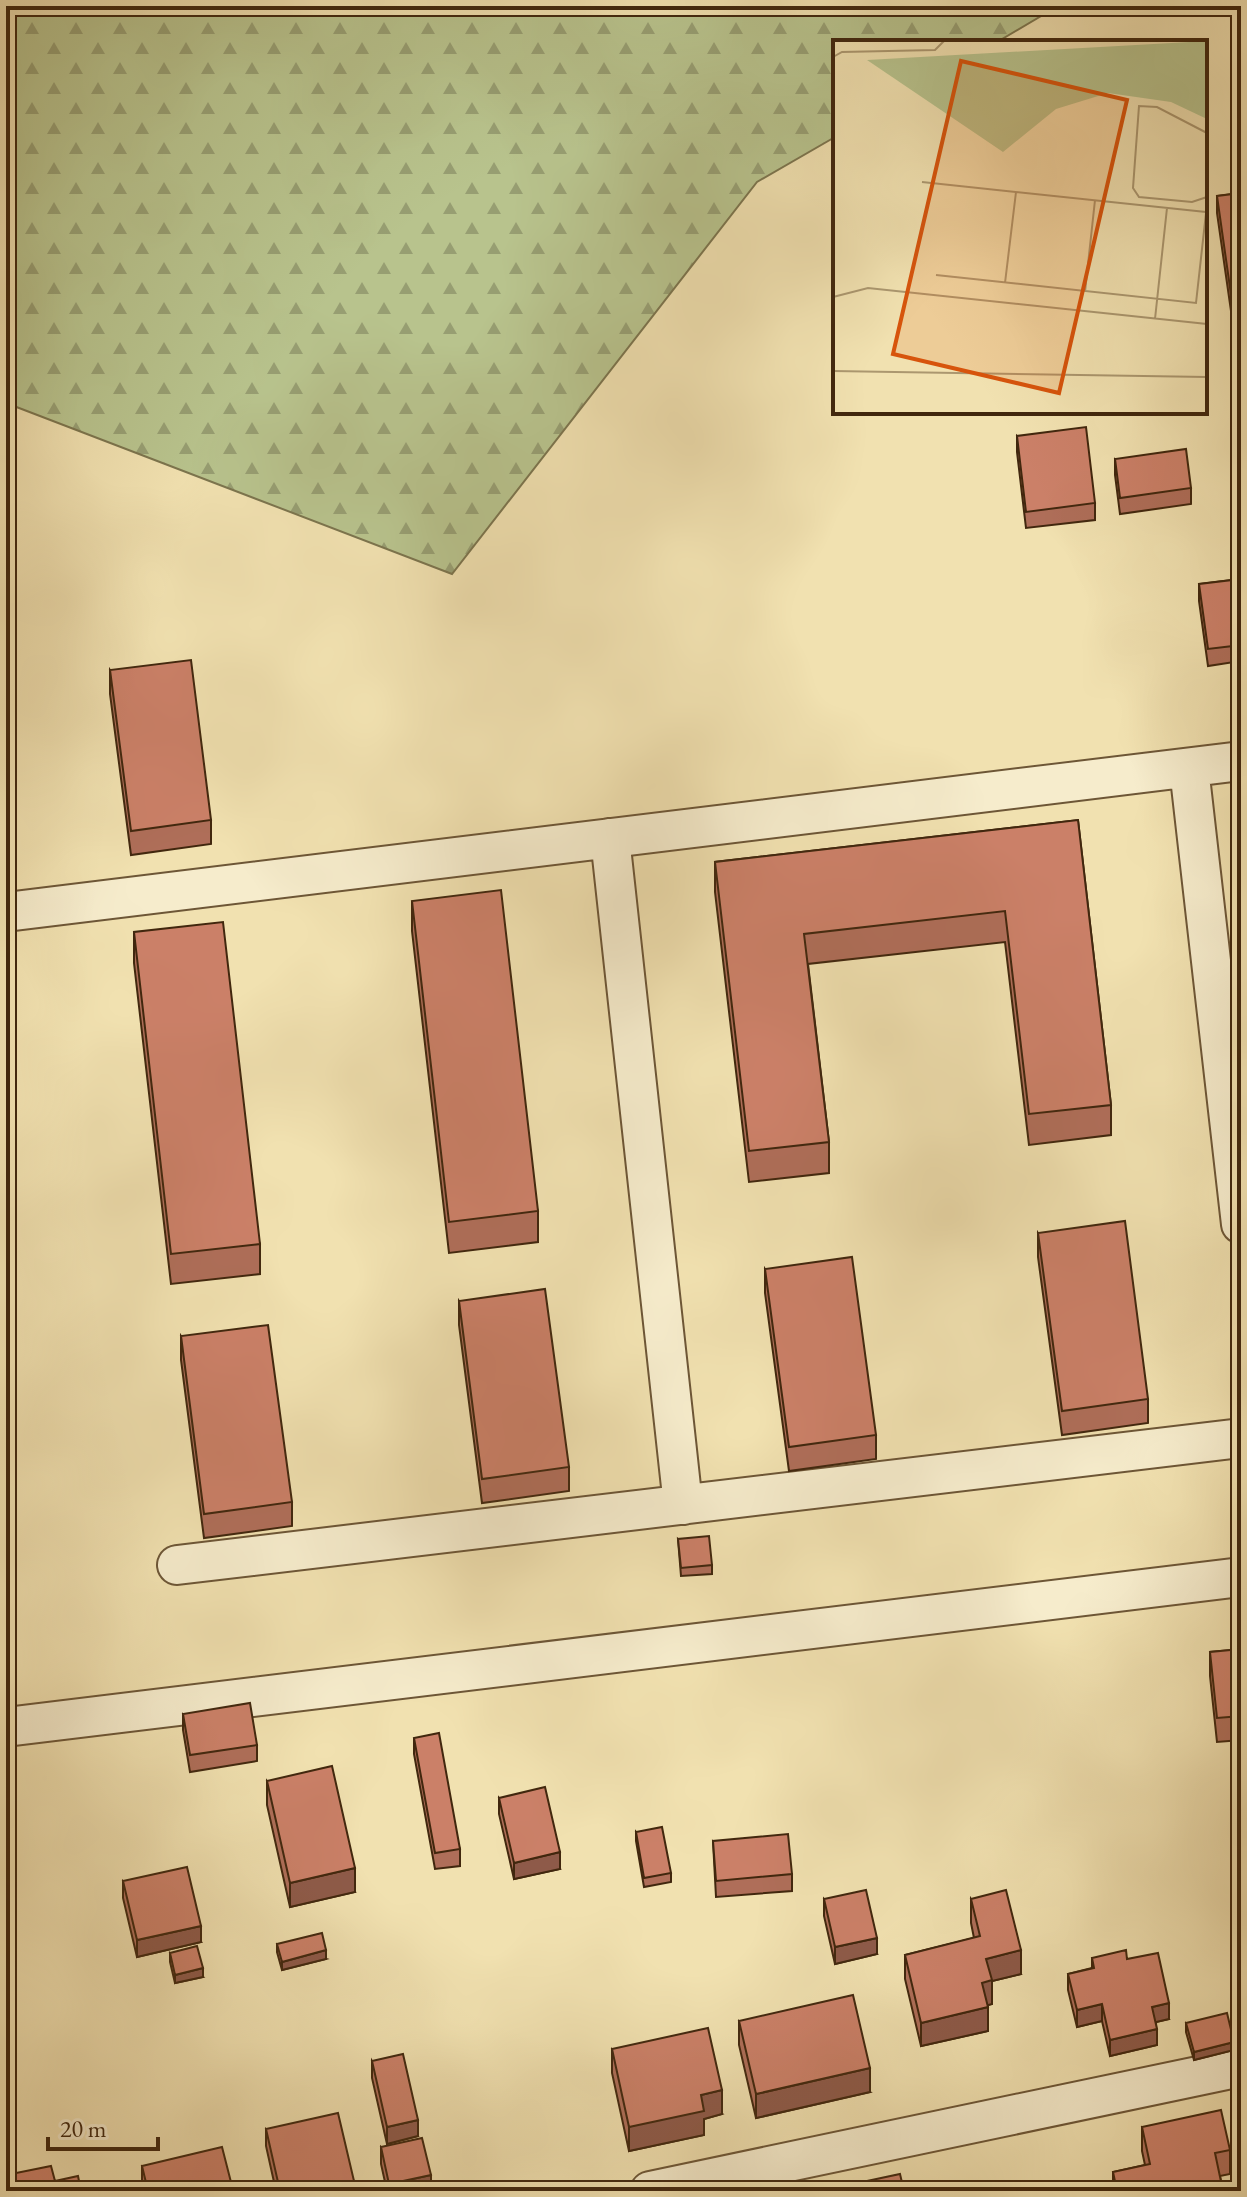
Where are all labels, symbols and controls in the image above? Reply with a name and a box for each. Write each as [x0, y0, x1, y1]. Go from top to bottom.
inset map [833, 40, 1207, 414]
scale bar [48, 2101, 158, 2151]
text: 20 m [60, 2113, 107, 2144]

